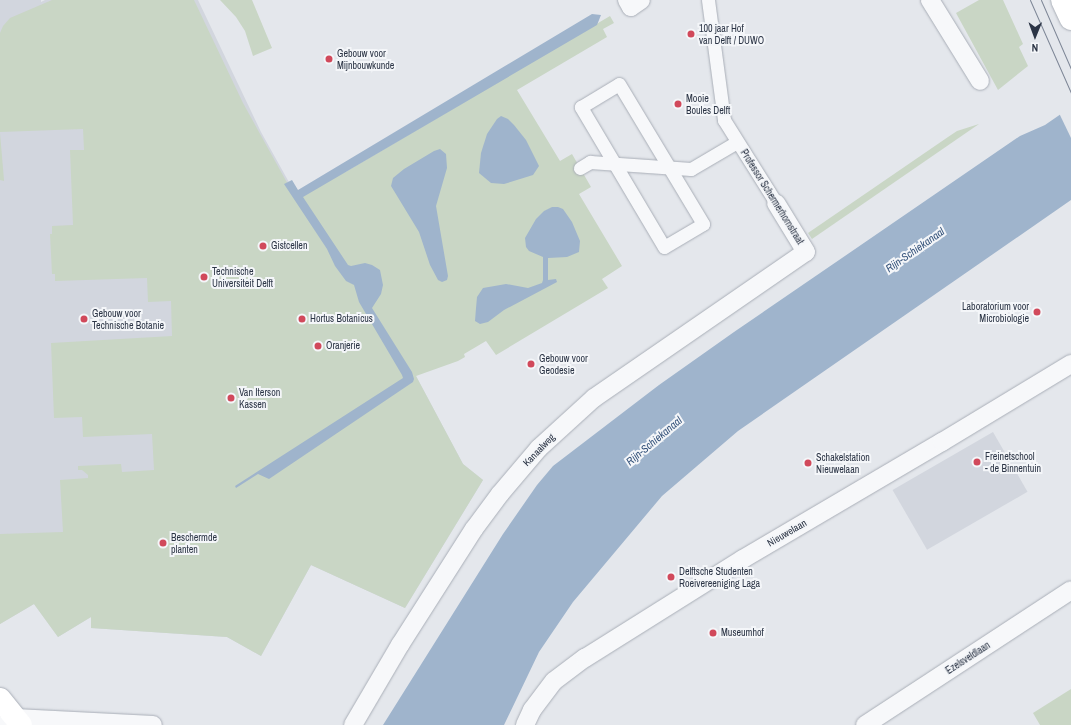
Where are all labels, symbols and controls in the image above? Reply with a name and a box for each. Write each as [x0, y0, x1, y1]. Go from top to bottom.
north arrow [1015, 16, 1055, 56]
place label: 100 jaar Hof van Delft / DUWO [699, 22, 764, 46]
marker: 100 jaar Hof van Delft / DUWO [686, 29, 696, 39]
text: N [1031, 41, 1038, 55]
place label: Gebouw voor Mijnbouwkunde [337, 47, 394, 70]
marker: Gebouw voor Mijnbouwkunde [324, 54, 334, 64]
place label: Mooie Boules Delft [686, 92, 730, 116]
marker: Mooie Boules Delft [673, 99, 683, 109]
street label: Professor Schermerhornstraat [738, 147, 806, 247]
water label: Rijn-Schiekanaal [883, 225, 947, 275]
place label: Gistcellen [271, 240, 307, 252]
marker: Gistcellen [258, 241, 268, 251]
place label: Technische Universiteit Delft [212, 265, 273, 288]
marker: Technische Universiteit Delft [199, 272, 209, 282]
place label: Laboratorium voor Microbiologie [962, 300, 1029, 324]
place label: Gebouw voor Technische Botanie [92, 307, 164, 330]
marker: Laboratorium voor Microbiologie [1032, 307, 1042, 317]
place label: Hortus Botanicus [310, 313, 373, 325]
marker: Gebouw voor Technische Botanie [79, 314, 89, 324]
marker: Hortus Botanicus [297, 314, 307, 324]
place label: Oranjerie [326, 340, 360, 352]
marker: Oranjerie [313, 341, 323, 351]
place label: Gebouw voor Geodesie [539, 352, 588, 376]
marker: Gebouw voor Geodesie [526, 359, 536, 369]
place label: Van Iterson Kassen [239, 386, 280, 410]
marker: Van Iterson Kassen [226, 393, 236, 403]
water label: Rijn-Schiekanaal [623, 414, 685, 468]
street label: Kanaalweg [521, 431, 557, 469]
place label: Freinetschool - de Binnentuin [985, 450, 1041, 474]
place label: Schakelstation Nieuwelaan [816, 451, 870, 474]
marker: Freinetschool - de Binnentuin [972, 457, 982, 467]
marker: Schakelstation Nieuwelaan [803, 458, 813, 468]
street label: Nieuwelaan [765, 517, 809, 549]
place label: Beschermde planten [171, 531, 217, 554]
marker: Beschermde planten [158, 538, 168, 548]
place label: Delftsche Studenten Roeivereeniging Laga [679, 565, 760, 588]
marker: Delftsche Studenten Roeivereeniging Laga [666, 572, 676, 582]
place label: Museumhof [721, 627, 764, 639]
marker: Museumhof [708, 628, 718, 638]
street label: Ezelsveldlaan [944, 639, 992, 677]

